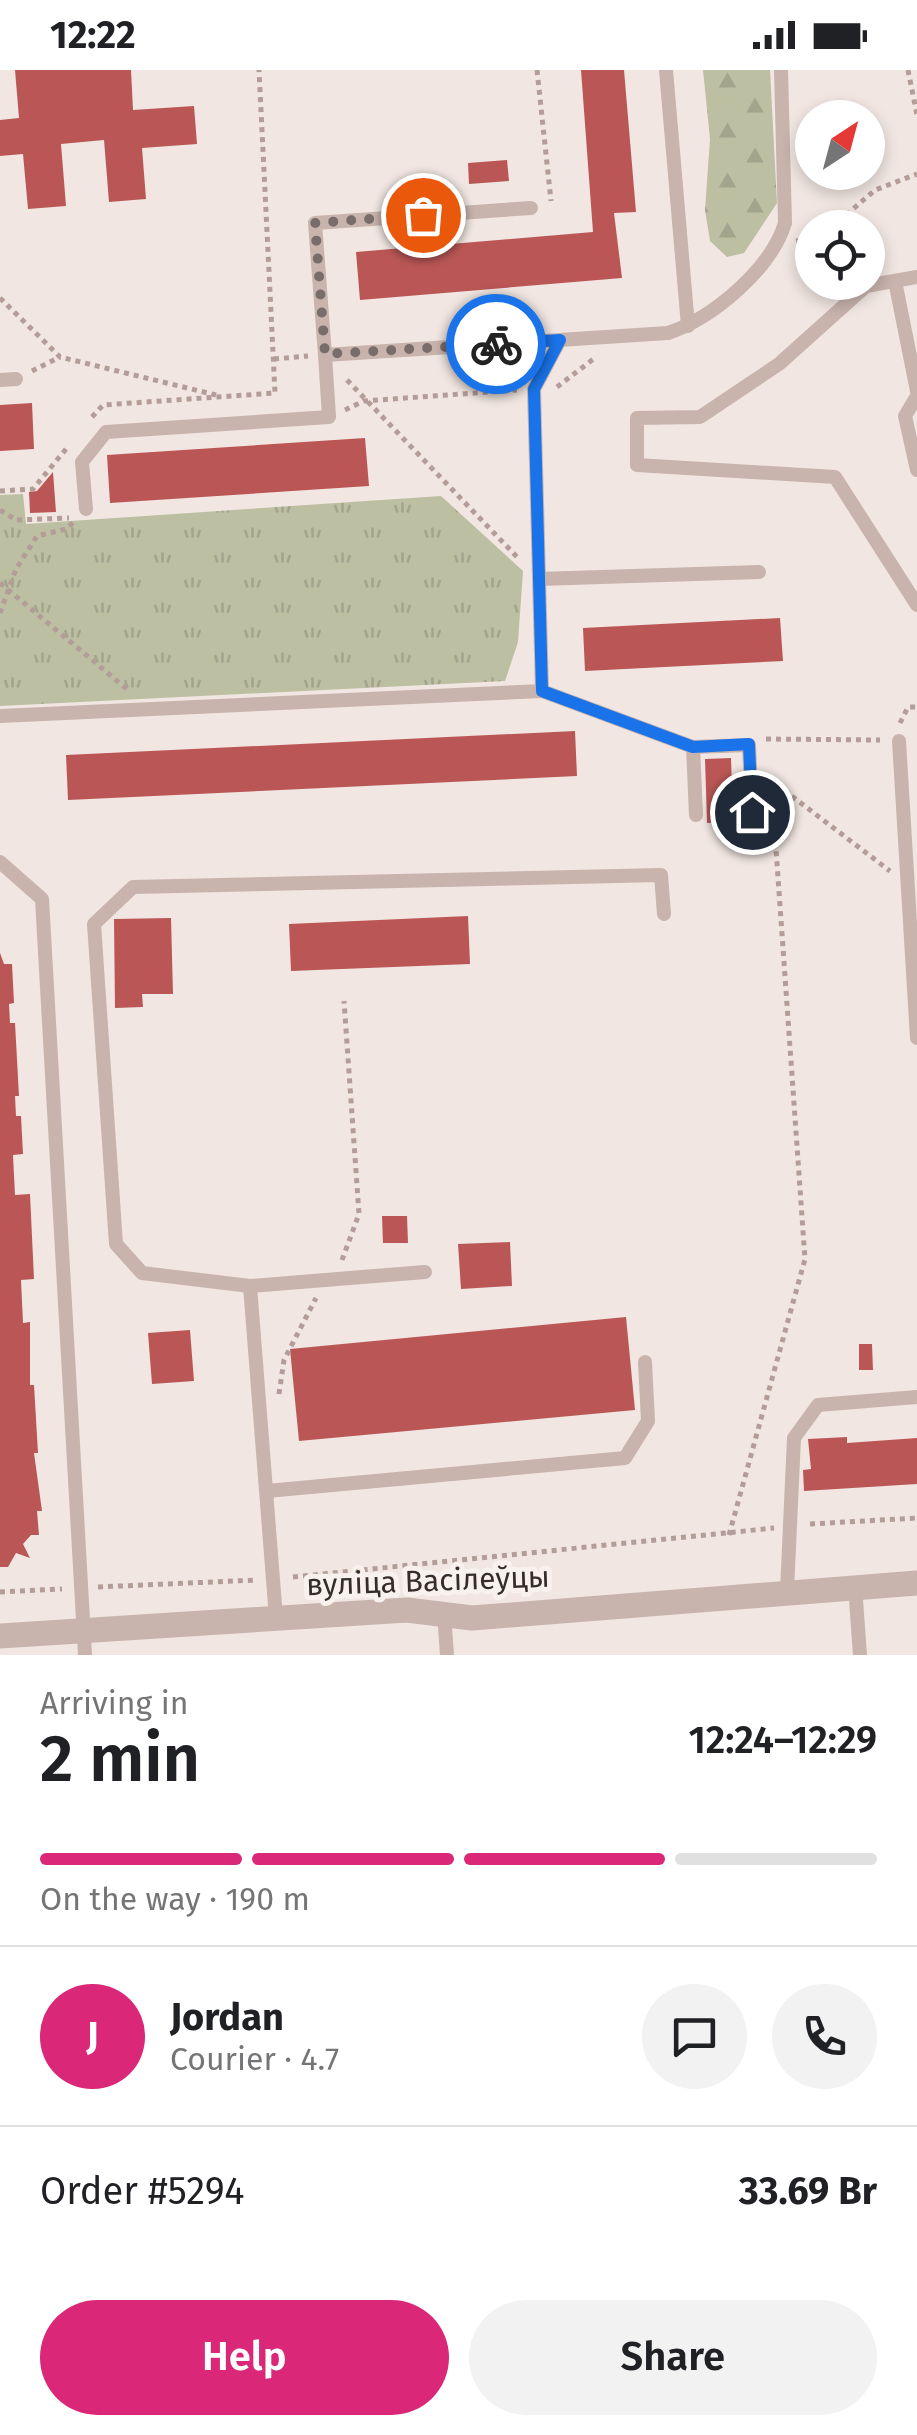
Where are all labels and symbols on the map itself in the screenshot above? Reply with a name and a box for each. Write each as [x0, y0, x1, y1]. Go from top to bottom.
north arrow [795, 100, 885, 190]
pin [381, 173, 466, 258]
courier [446, 294, 546, 394]
pin [710, 770, 795, 855]
street label: вуліца Васілеўцы [306, 1559, 550, 1603]

